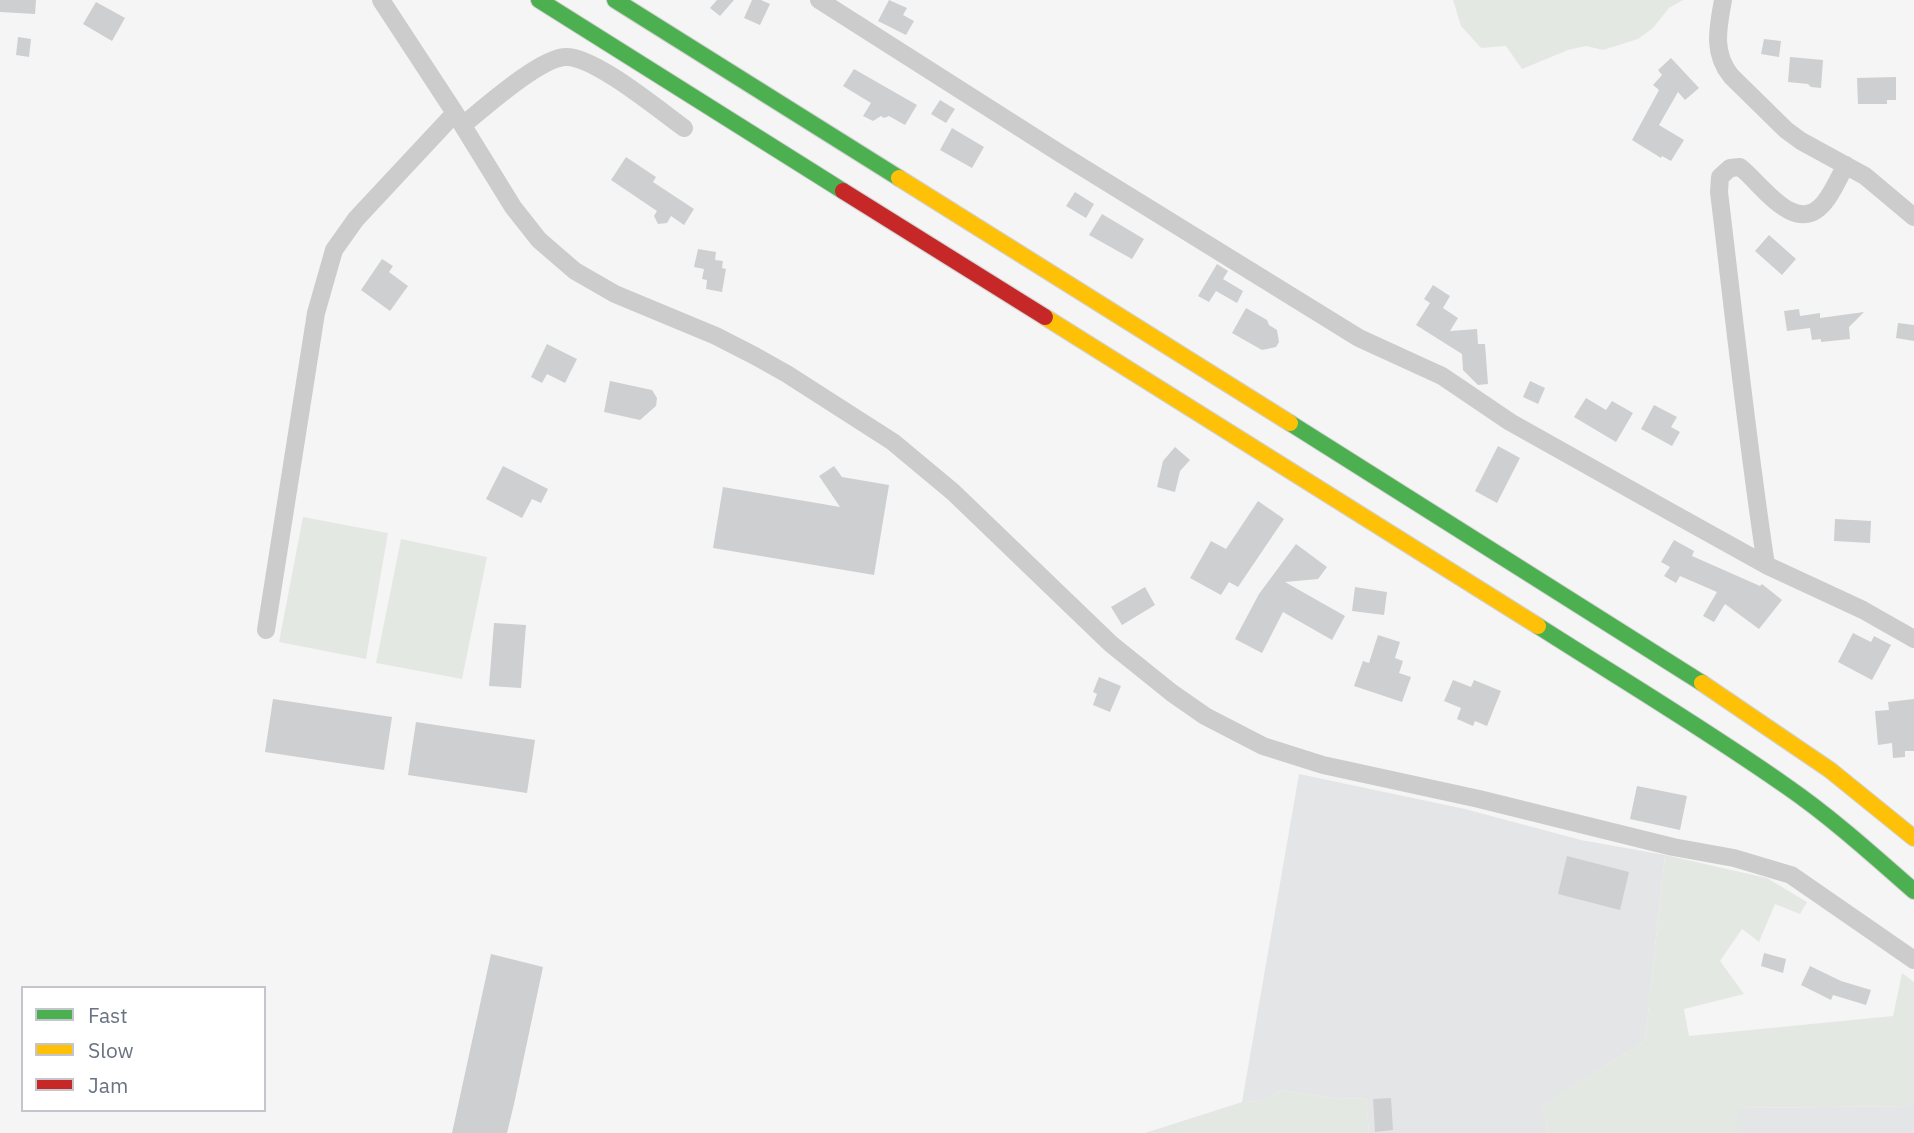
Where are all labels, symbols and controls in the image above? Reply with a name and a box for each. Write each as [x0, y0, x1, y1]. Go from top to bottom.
legend [21, 986, 266, 1112]
text: Fast [88, 1001, 128, 1029]
text: Slow [88, 1036, 134, 1064]
text: Jam [88, 1071, 128, 1099]

